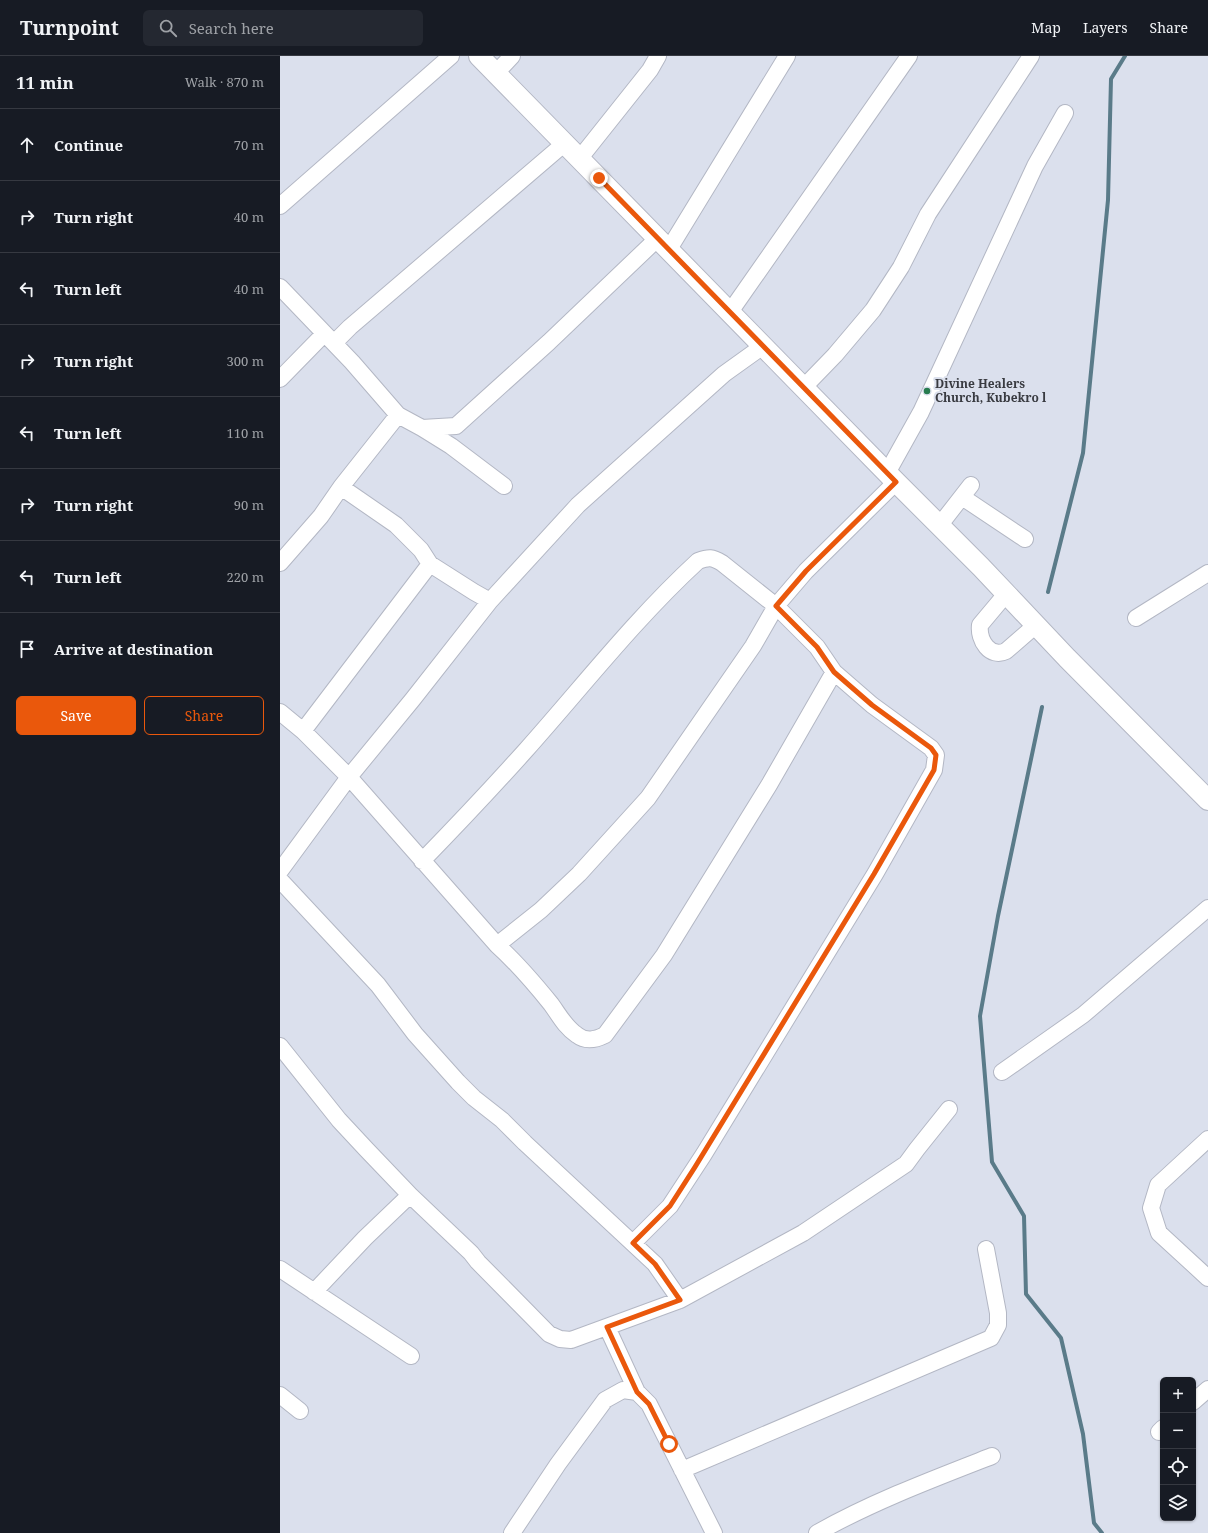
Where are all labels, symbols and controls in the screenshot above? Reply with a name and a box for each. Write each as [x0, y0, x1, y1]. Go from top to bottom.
search box [143, 10, 423, 46]
text: Turnpoint [20, 15, 119, 41]
icon: search [157, 17, 179, 39]
text: Search here [189, 18, 274, 38]
text: Map [1031, 18, 1061, 37]
text: Layers [1083, 18, 1128, 37]
text: Share [1150, 18, 1188, 37]
text: 11 min [16, 71, 74, 94]
text: Walk · 870 m [185, 73, 264, 91]
icon: ahead [16, 134, 38, 156]
text: Continue [54, 135, 123, 155]
text: 70 m [234, 136, 264, 154]
route end [590, 169, 608, 187]
icon: right [16, 206, 38, 228]
text: Turn right [54, 207, 133, 227]
text: 40 m [234, 208, 264, 226]
icon: left [16, 278, 38, 300]
text: Turn left [54, 279, 122, 299]
text: 40 m [234, 280, 264, 298]
icon: right [16, 350, 38, 372]
text: Turn right [54, 351, 133, 371]
text: 300 m [227, 352, 264, 370]
place label: Divine Healers Church, Kubekro l [935, 375, 1047, 406]
marker: Divine Healers Church, Kubekro l [922, 386, 932, 396]
icon: left [16, 422, 38, 444]
text: Turn left [54, 423, 122, 443]
text: 110 m [227, 424, 264, 442]
icon: right [16, 494, 38, 516]
text: Turn right [54, 495, 133, 515]
text: 90 m [234, 496, 264, 514]
icon: left [16, 566, 38, 588]
text: Turn left [54, 567, 122, 587]
text: 220 m [227, 568, 264, 586]
icon: arrive [16, 638, 38, 660]
text: Arrive at destination [54, 639, 213, 659]
button: Save [16, 696, 136, 735]
button: Share [144, 696, 264, 735]
map controls [1160, 1377, 1196, 1521]
button: + [1160, 1377, 1196, 1413]
button: − [1160, 1413, 1196, 1449]
route start [660, 1435, 678, 1453]
button: locate [1160, 1449, 1196, 1485]
button: layers [1160, 1485, 1196, 1521]

